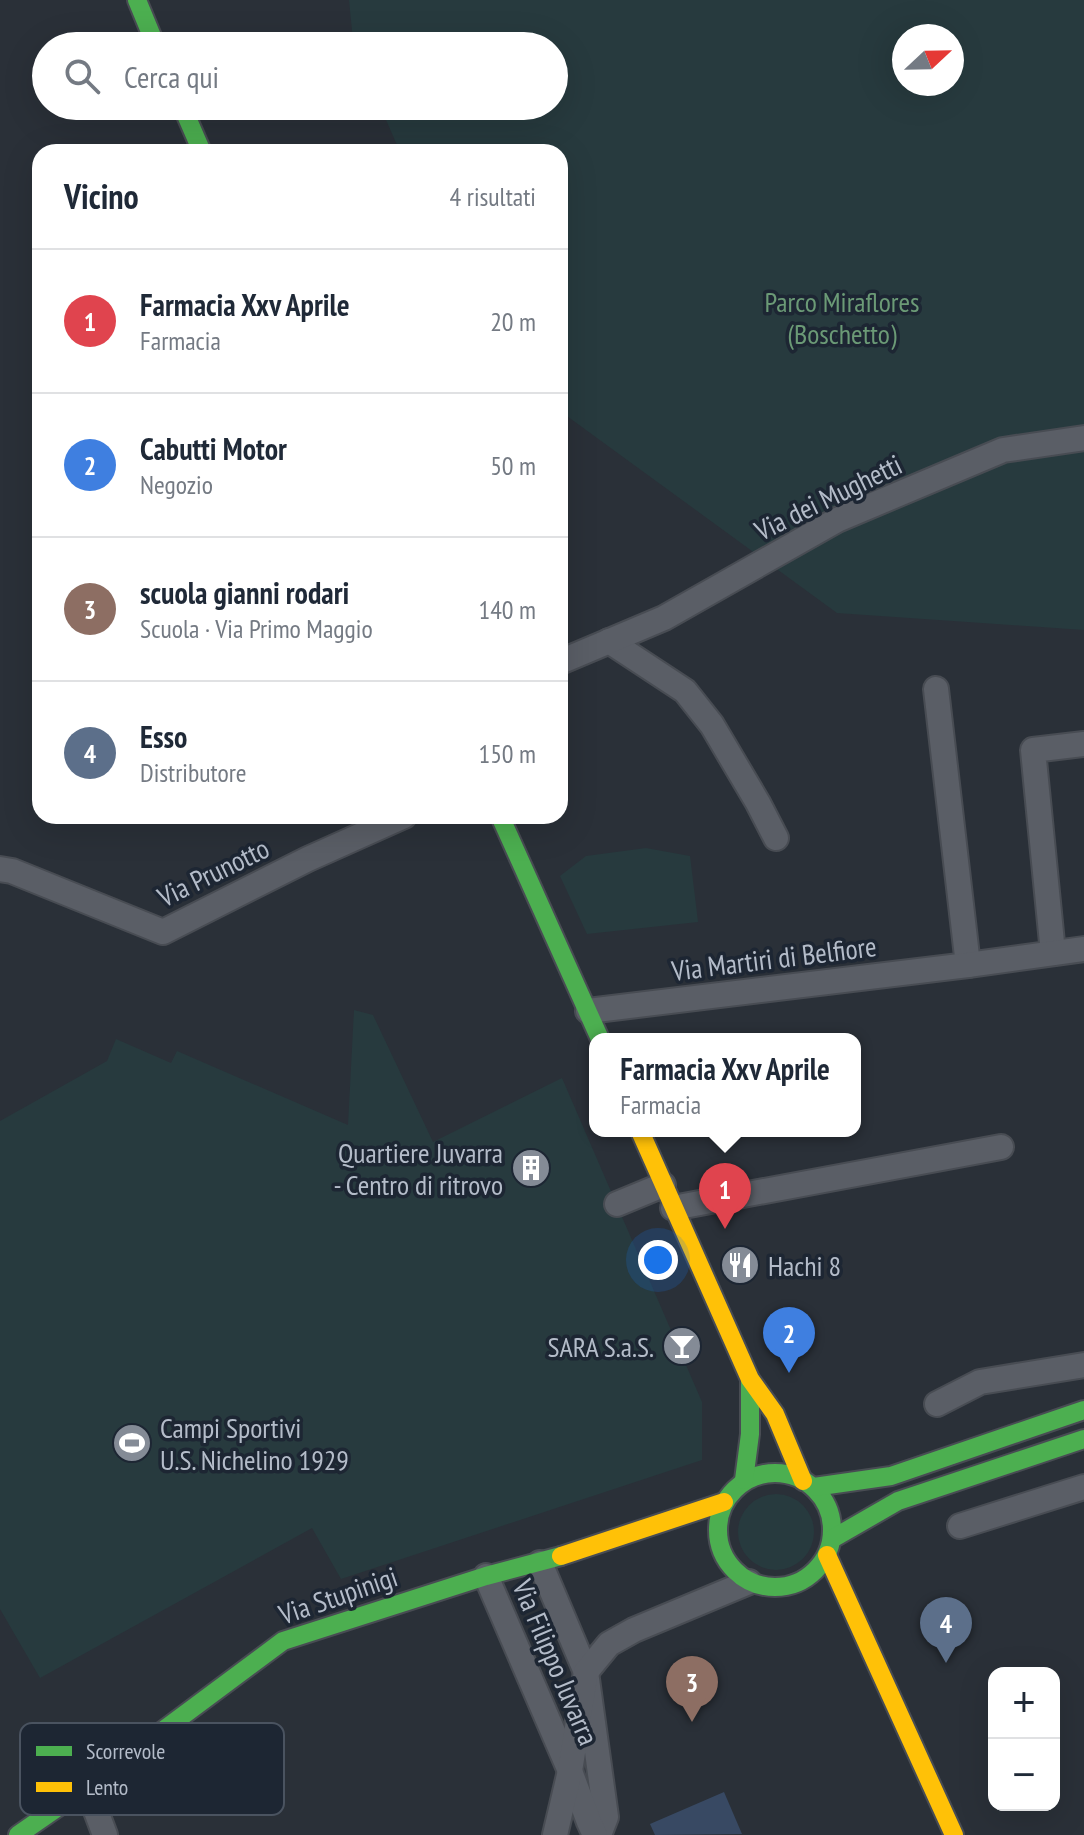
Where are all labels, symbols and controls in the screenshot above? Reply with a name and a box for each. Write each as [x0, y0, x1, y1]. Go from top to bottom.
north arrow [892, 24, 964, 96]
search box [32, 32, 568, 120]
icon: search [60, 54, 104, 98]
text: Cerca qui [124, 57, 219, 96]
text: Vicino [64, 174, 139, 218]
text: 4 risultati [450, 180, 536, 213]
park label: Parco Miraflores (Boschetto) [765, 283, 919, 352]
text: Farmacia Xxv Aprile [140, 285, 350, 324]
text: 1 [84, 305, 96, 338]
text: 20 m [490, 305, 536, 338]
text: Farmacia [140, 324, 221, 357]
text: Cabutti Motor [140, 429, 287, 468]
street label: Via dei Mughetti [747, 445, 908, 549]
text: 2 [84, 449, 96, 482]
text: 50 m [490, 449, 536, 482]
text: Negozio [140, 468, 213, 501]
text: scuola gianni rodari [140, 573, 349, 612]
text: 3 [84, 593, 96, 626]
text: 140 m [478, 593, 536, 626]
text: Scuola · Via Primo Maggio [140, 612, 373, 645]
text: Esso [140, 717, 187, 756]
text: 4 [84, 737, 96, 770]
text: 150 m [478, 737, 536, 770]
text: Distributore [140, 756, 247, 789]
street label: Via Prunotto [150, 829, 275, 915]
street label: Via Martiri di Belfiore [669, 927, 878, 989]
popup [589, 1033, 861, 1137]
text: Farmacia Xxv Aprile [620, 1049, 830, 1088]
text: Farmacia [620, 1088, 701, 1121]
place label: Quartiere Juvarra - Centro di ritrovo [333, 1134, 503, 1203]
building icon: Quartiere Juvarra - Centro di ritrovo [510, 1147, 552, 1189]
pin: 1 [699, 1163, 751, 1229]
your location [638, 1240, 678, 1280]
restaurant icon: Hachi 8 [719, 1244, 761, 1286]
place label: Hachi 8 [768, 1247, 841, 1284]
pin: 2 [763, 1307, 815, 1373]
bar icon: SARA S.a.S. [661, 1325, 703, 1367]
place label: SARA S.a.S. [548, 1328, 654, 1365]
place label: Campi Sportivi U.S. Nichelino 1929 [160, 1409, 349, 1478]
sports icon: Campi Sportivi U.S. Nichelino 1929 [111, 1422, 153, 1464]
street label: Via Stupinigi [273, 1558, 402, 1633]
street label: Via Filippo Juvarra [504, 1573, 607, 1750]
pin: 4 [920, 1597, 972, 1663]
pin: 3 [666, 1656, 718, 1722]
map controls [988, 1667, 1060, 1811]
button: + [988, 1667, 1060, 1739]
legend [20, 1723, 284, 1815]
text: Scorrevole [86, 1737, 165, 1765]
button: − [988, 1739, 1060, 1811]
text: Lento [86, 1773, 128, 1801]

